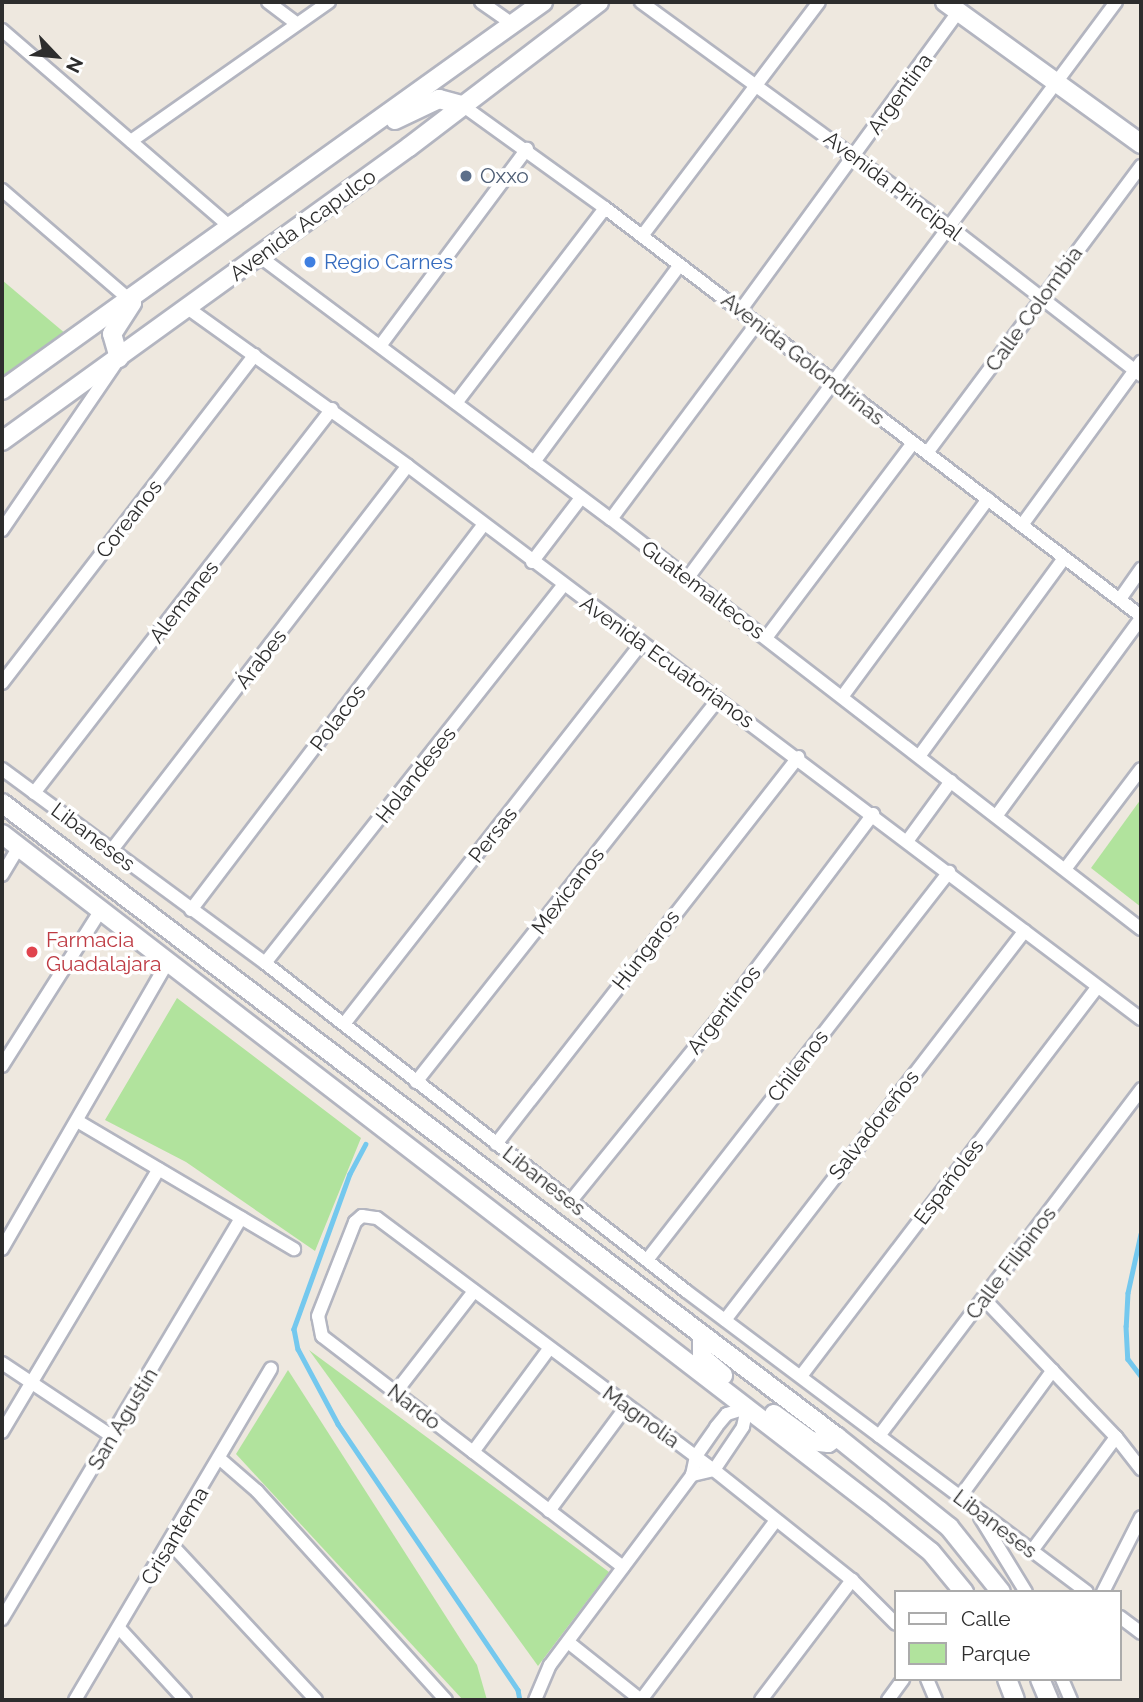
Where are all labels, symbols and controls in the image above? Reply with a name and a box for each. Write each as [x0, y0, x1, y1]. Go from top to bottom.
north arrow [21, 21, 91, 91]
street label: Argentina [862, 49, 938, 139]
text: N [62, 54, 88, 77]
street label: Avenida Principal [819, 126, 967, 246]
street label: Avenida Acapulco [225, 163, 381, 287]
place label: Oxxo [480, 163, 529, 189]
marker: Oxxo [458, 168, 474, 184]
street label: Calle Colombia [980, 242, 1088, 376]
place label: Regio Carnes [324, 249, 453, 275]
marker: Regio Carnes [302, 254, 318, 270]
street label: Avenida Golondrinas [716, 287, 890, 431]
street label: Coreanos [91, 475, 167, 563]
street label: Guatemaltecos [636, 535, 770, 645]
street label: Alemanes [144, 556, 224, 648]
street label: Avenida Ecuatorianos [575, 590, 759, 734]
street label: Árabes [230, 624, 292, 694]
street label: Polacos [305, 680, 371, 756]
street label: Holandeses [371, 722, 461, 828]
street label: Libaneses [46, 797, 140, 877]
street label: Persas [463, 802, 523, 868]
street label: Mexicanos [526, 843, 610, 939]
street label: Húngaros [607, 905, 685, 995]
place label: Farmacia Guadalajara [46, 927, 162, 977]
marker: Farmacia Guadalajara [24, 944, 40, 960]
street label: Argentinos [682, 961, 766, 1059]
street label: Chilenos [762, 1025, 834, 1107]
street label: Salvadoreños [824, 1065, 924, 1185]
street label: Españoles [909, 1134, 989, 1230]
street label: Libaneses [497, 1141, 591, 1221]
street label: Calle Filipinos [960, 1202, 1062, 1324]
street label: San Agustín [83, 1363, 163, 1475]
street label: Nardo [382, 1379, 446, 1435]
street label: Magnolia [598, 1381, 684, 1453]
street label: Crisantema [136, 1482, 214, 1590]
street label: Libaneses [948, 1484, 1042, 1564]
legend [894, 1590, 1122, 1681]
text: Calle [961, 1606, 1011, 1631]
text: Parque [961, 1641, 1030, 1666]

